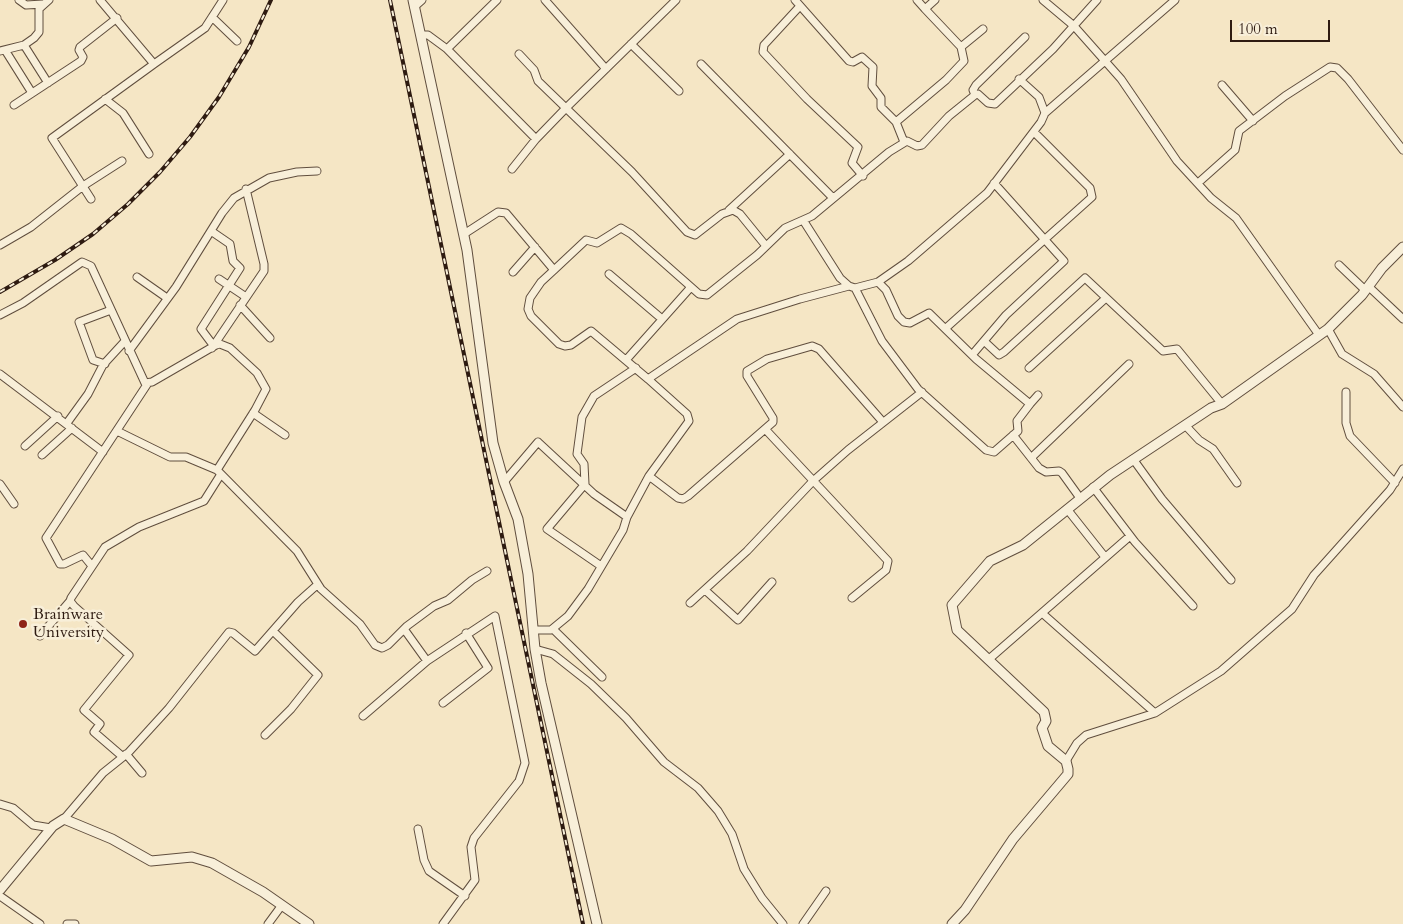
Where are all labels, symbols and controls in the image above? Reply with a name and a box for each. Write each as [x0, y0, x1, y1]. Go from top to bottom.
scale bar [1233, 10, 1333, 42]
text: 100 m [1238, 19, 1278, 39]
place label: Brainware University [33, 605, 104, 643]
marker: Brainware University [17, 618, 29, 630]

